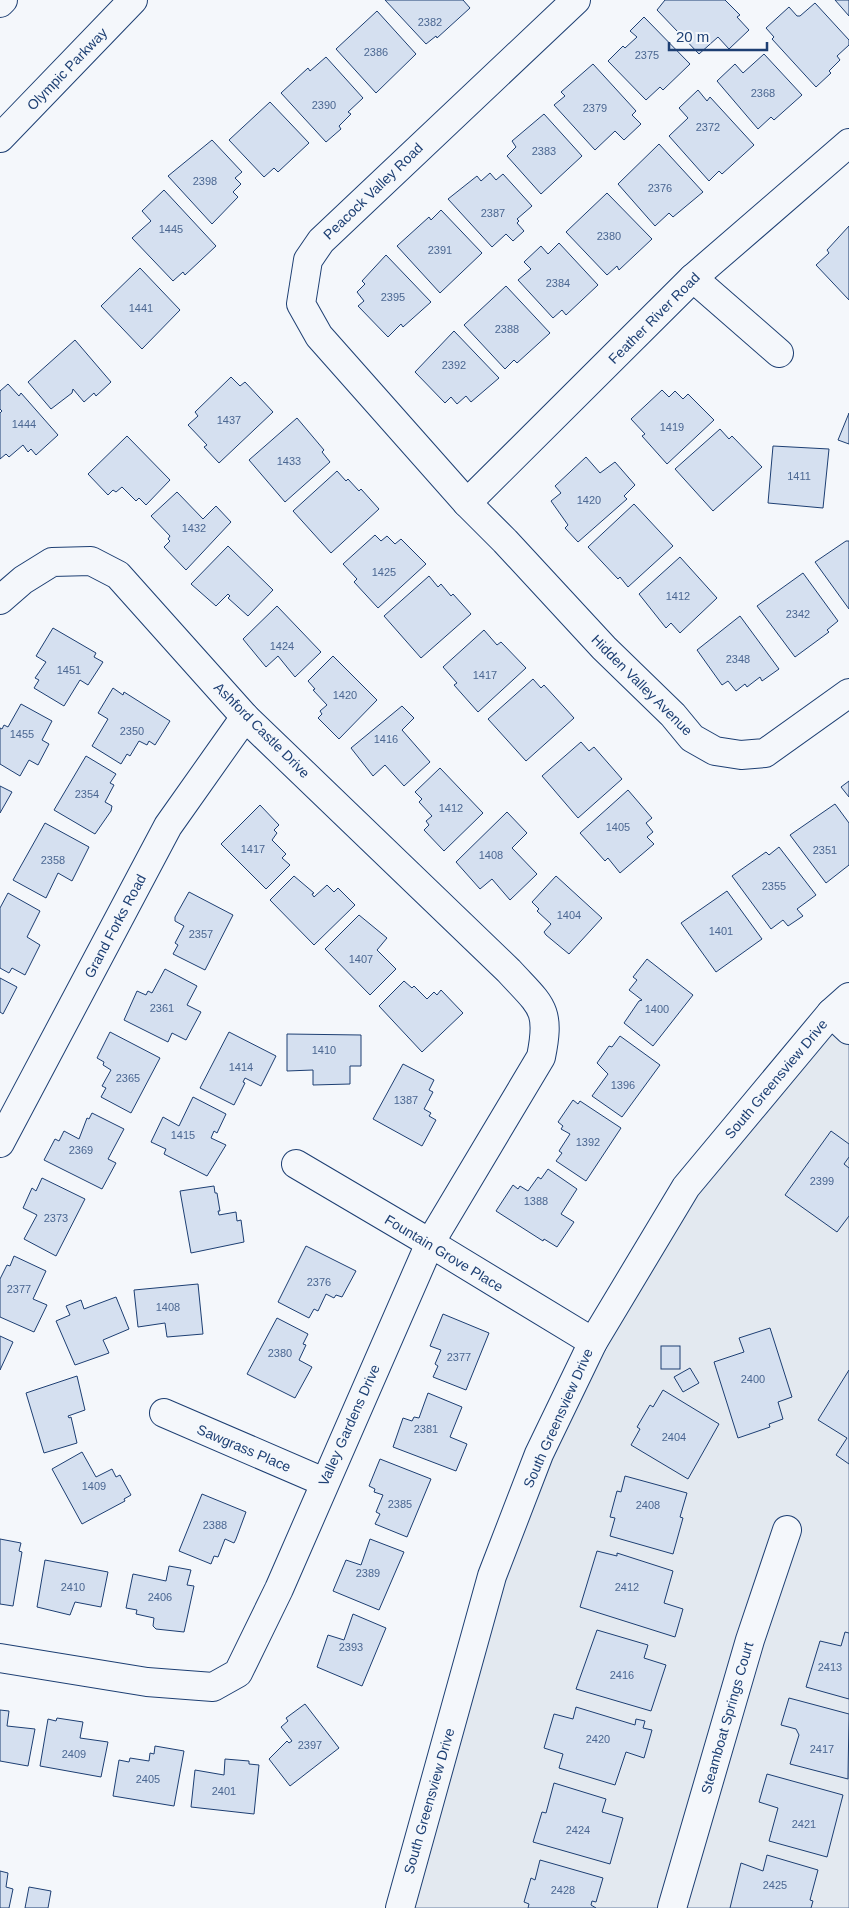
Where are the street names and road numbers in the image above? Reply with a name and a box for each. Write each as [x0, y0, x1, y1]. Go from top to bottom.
street label: Olympic Parkway [24, 25, 110, 113]
street label: Peacock Valley Road [320, 139, 426, 243]
street label: Feather River Road [605, 269, 703, 367]
street label: Hidden Valley Avenue [588, 631, 696, 739]
street label: Ashford Castle Drive [211, 679, 313, 781]
street label: Grand Forks Road [81, 871, 149, 981]
street label: South Greensview Drive [721, 1016, 831, 1142]
street label: Fountain Grove Place [382, 1211, 506, 1295]
street label: South Greensview Drive [520, 1346, 596, 1490]
street label: Valley Gardens Drive [315, 1362, 383, 1488]
street label: Sawgrass Place [195, 1421, 294, 1475]
street label: Steamboat Springs Court [698, 1640, 756, 1796]
street label: South Greensview Drive [401, 1726, 458, 1876]

